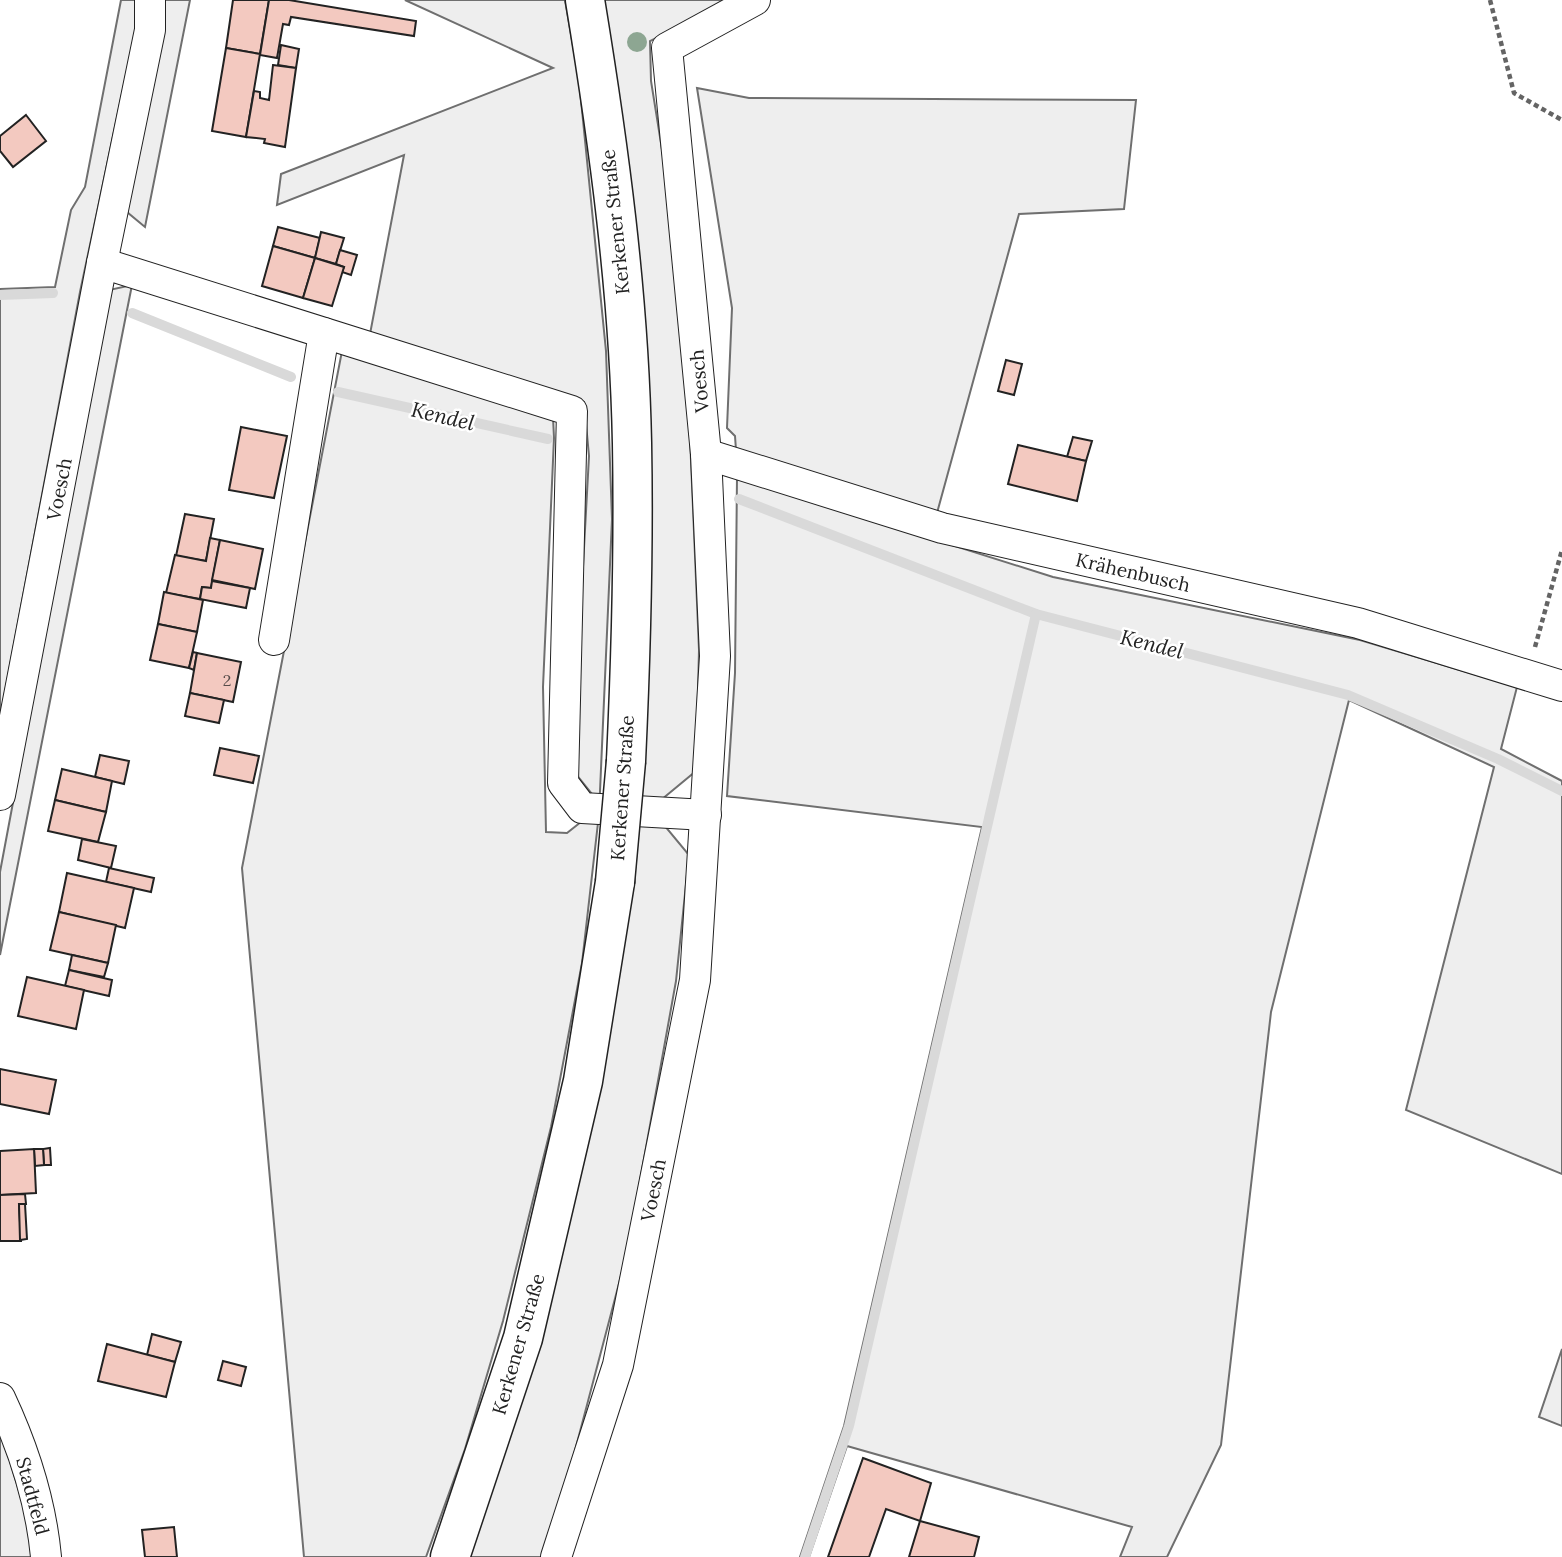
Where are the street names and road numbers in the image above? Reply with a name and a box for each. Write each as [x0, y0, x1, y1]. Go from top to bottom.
street label: Kerkener Straße [595, 148, 635, 296]
street label: Voesch [684, 348, 714, 415]
street label: Voesch [41, 456, 77, 523]
street label: Krähenbusch [1073, 547, 1193, 597]
street label: Kerkener Straße [605, 714, 639, 862]
street label: Voesch [635, 1157, 671, 1224]
street label: Kerkener Straße [486, 1271, 550, 1417]
street label: Stadtfeld [11, 1454, 55, 1538]

